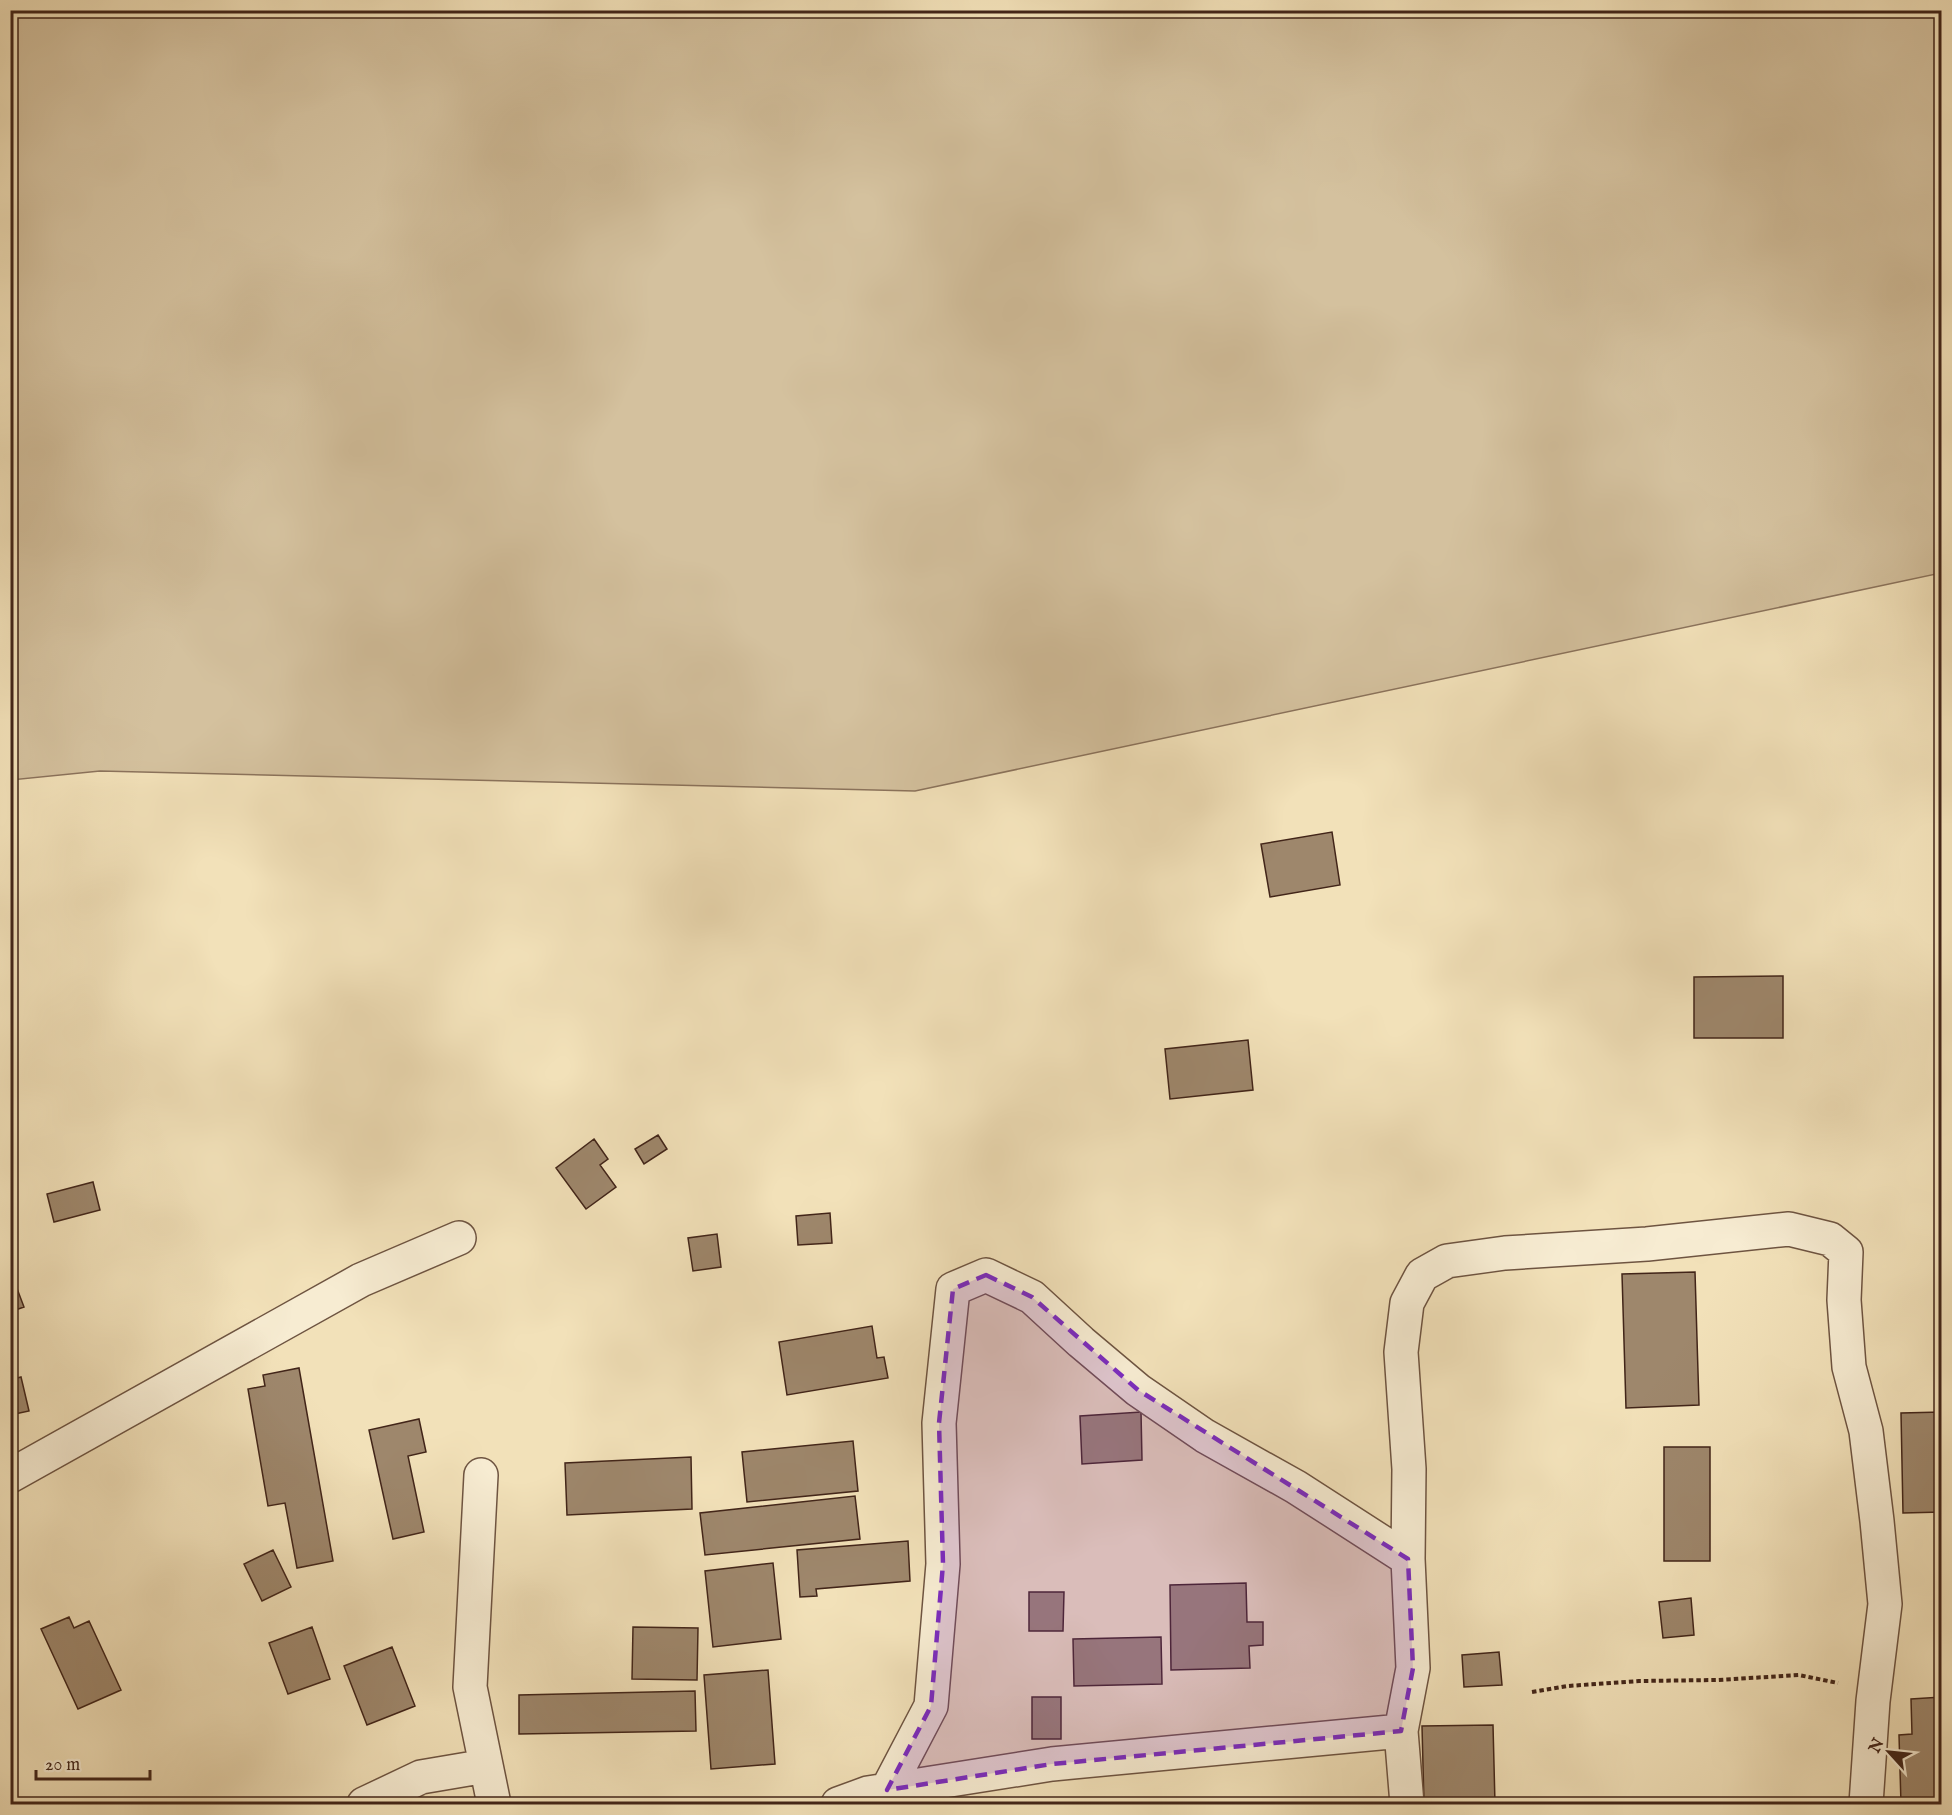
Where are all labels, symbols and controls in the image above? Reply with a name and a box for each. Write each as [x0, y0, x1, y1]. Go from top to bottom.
north arrow [1859, 1722, 1919, 1782]
text: N [1865, 1735, 1890, 1758]
scale bar [36, 1743, 150, 1781]
text: 20 m [45, 1754, 80, 1777]

